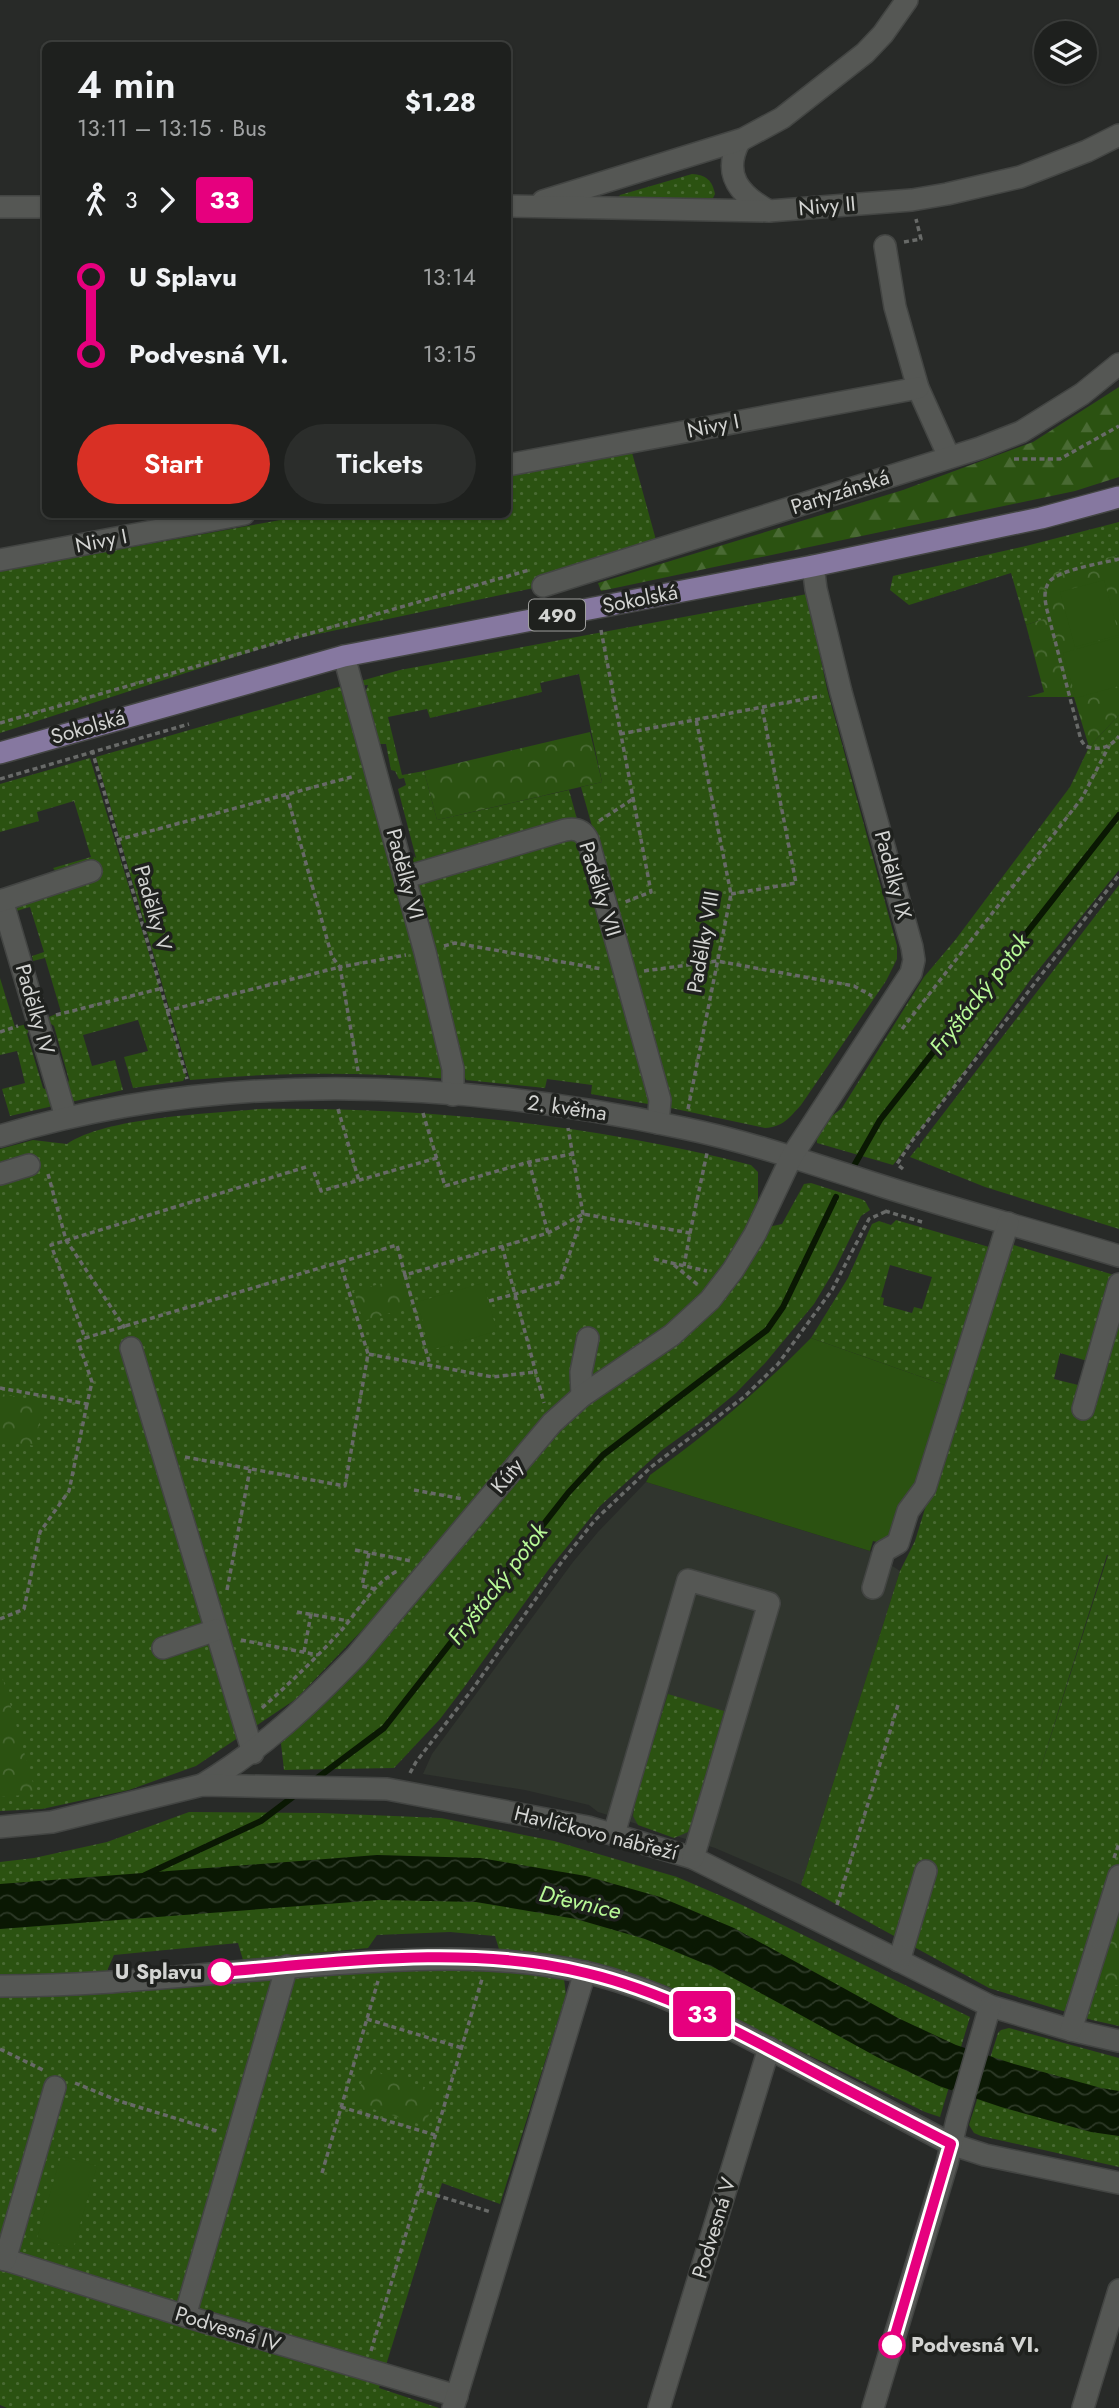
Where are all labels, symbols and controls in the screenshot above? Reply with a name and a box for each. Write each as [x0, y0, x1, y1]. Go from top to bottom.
map controls [1034, 21, 1097, 84]
button: layers [1034, 21, 1097, 84]
text: 4 min [77, 57, 176, 112]
text: $1.28 [405, 83, 476, 121]
text: 13:11 – 13:15 · Bus [77, 111, 266, 145]
icon: walk [77, 181, 115, 219]
icon: forward [148, 181, 186, 219]
text: 33 [210, 182, 239, 217]
text: 3 [125, 183, 138, 217]
street label: Nivy II [797, 189, 857, 223]
text: U Splavu [129, 258, 237, 296]
text: 13:14 [422, 260, 476, 294]
text: Podvesná VI. [129, 335, 289, 373]
text: 13:15 [423, 337, 476, 371]
street label: Nivy I [684, 406, 742, 446]
button: Start [77, 424, 270, 504]
button: Tickets [284, 424, 476, 504]
street label: Partyzánská [787, 462, 893, 522]
street label: Nivy I [72, 521, 130, 561]
street label: Sokolská [600, 577, 680, 621]
road number: 490 [529, 600, 585, 630]
street label: Sokolská [47, 702, 129, 752]
street label: Padělky VI [379, 825, 431, 923]
street label: Padělky IX [867, 827, 919, 923]
street label: Padělky VII [571, 838, 629, 940]
street label: Padělky V [127, 862, 180, 954]
street label: Padělky VIII [679, 889, 727, 995]
water label: Fryštácký potok [921, 925, 1038, 1062]
street label: Padělky IV [8, 960, 62, 1058]
street label: 2. května [525, 1088, 609, 1128]
street label: Kúty [484, 1452, 531, 1500]
water label: Fryštácký potok [439, 1515, 556, 1652]
street label: Havlíčkovo nábřeží [511, 1798, 682, 1868]
water label: Dřevnice [536, 1876, 625, 1928]
place label: U Splavu [115, 1957, 202, 1987]
marker: U Splavu [208, 1959, 234, 1985]
line badge: 33 [670, 1991, 734, 2037]
text: 33 [687, 1996, 717, 2031]
street label: Podvesná V [684, 2174, 744, 2282]
street label: Podvesná IV [171, 2299, 285, 2359]
place label: Podvesná VI. [911, 2330, 1040, 2360]
marker: Podvesná VI. [879, 2332, 905, 2358]

